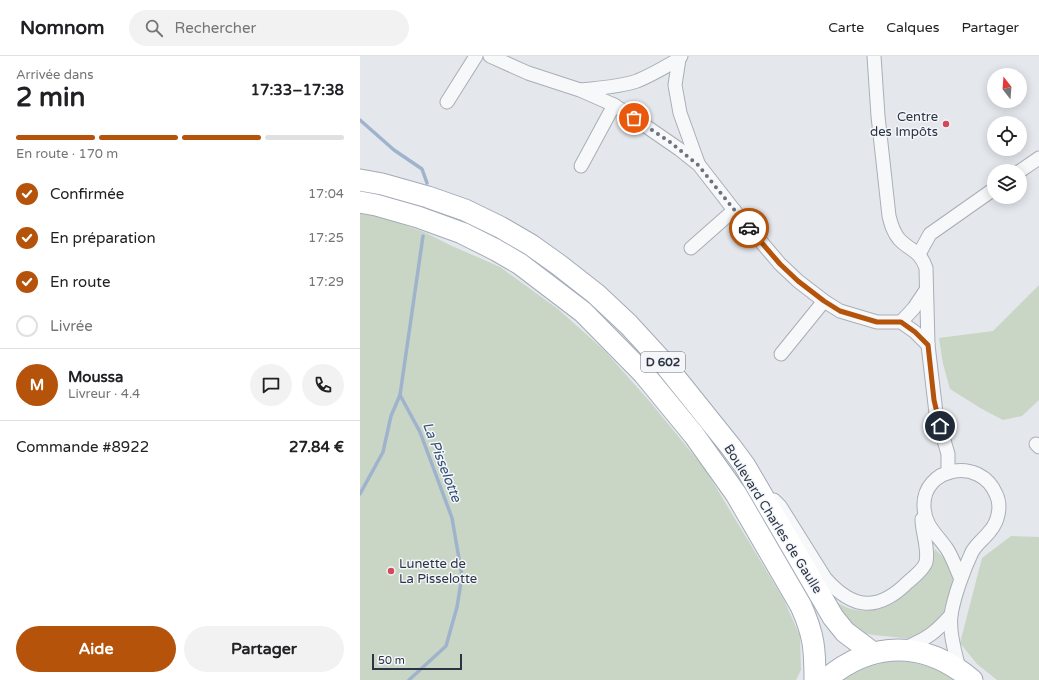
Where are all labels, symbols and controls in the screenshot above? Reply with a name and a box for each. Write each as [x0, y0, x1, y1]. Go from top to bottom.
search box [129, 10, 409, 46]
text: Nomnom [20, 17, 105, 39]
icon: search [143, 17, 165, 39]
text: Rechercher [175, 19, 256, 37]
text: Carte [828, 19, 864, 36]
text: Calques [886, 19, 939, 36]
text: Partager [961, 19, 1019, 36]
text: Arrivée dans [16, 67, 93, 83]
north arrow [987, 68, 1027, 108]
map controls [987, 68, 1027, 204]
text: 17:33–17:38 [251, 81, 344, 99]
text: 2 min [16, 82, 85, 113]
pin [617, 101, 651, 135]
icon: bag [623, 107, 645, 129]
place label: Centre des Impôts [870, 109, 938, 140]
button: locate [987, 116, 1027, 156]
marker: Centre des Impôts [941, 119, 951, 129]
text: En route · 170 m [16, 146, 118, 162]
button: layers [987, 164, 1027, 204]
icon: check [16, 183, 38, 205]
text: Confirmée [50, 185, 124, 203]
text: 17:04 [308, 186, 344, 202]
courier [729, 208, 769, 248]
icon: car [738, 217, 760, 239]
icon: check [16, 227, 38, 249]
text: En préparation [50, 229, 156, 247]
text: 17:25 [308, 230, 344, 246]
icon: check [16, 271, 38, 293]
text: En route [50, 273, 110, 291]
text: 17:29 [308, 274, 344, 290]
text: Livrée [50, 317, 93, 335]
road number: D 602 [641, 352, 685, 372]
button: chat [250, 364, 292, 406]
button: phone [302, 364, 344, 406]
text: Moussa [68, 368, 123, 386]
text: M [30, 376, 44, 394]
text: Livreur · 4.4 [68, 386, 140, 402]
pin [923, 409, 957, 443]
icon: home [929, 415, 951, 437]
water label: La Pisselotte [419, 420, 465, 505]
text: Commande #8922 [16, 438, 149, 456]
text: 27.84 € [289, 438, 344, 456]
street label: Boulevard Charles de Gaulle [720, 441, 826, 597]
place label: Lunette de La Pisselotte [399, 556, 477, 587]
marker: Lunette de La Pisselotte [386, 566, 396, 576]
button: Aide [16, 626, 176, 672]
button: Partager [184, 626, 344, 672]
scale bar [372, 652, 462, 671]
text: 50 m [378, 654, 405, 667]

